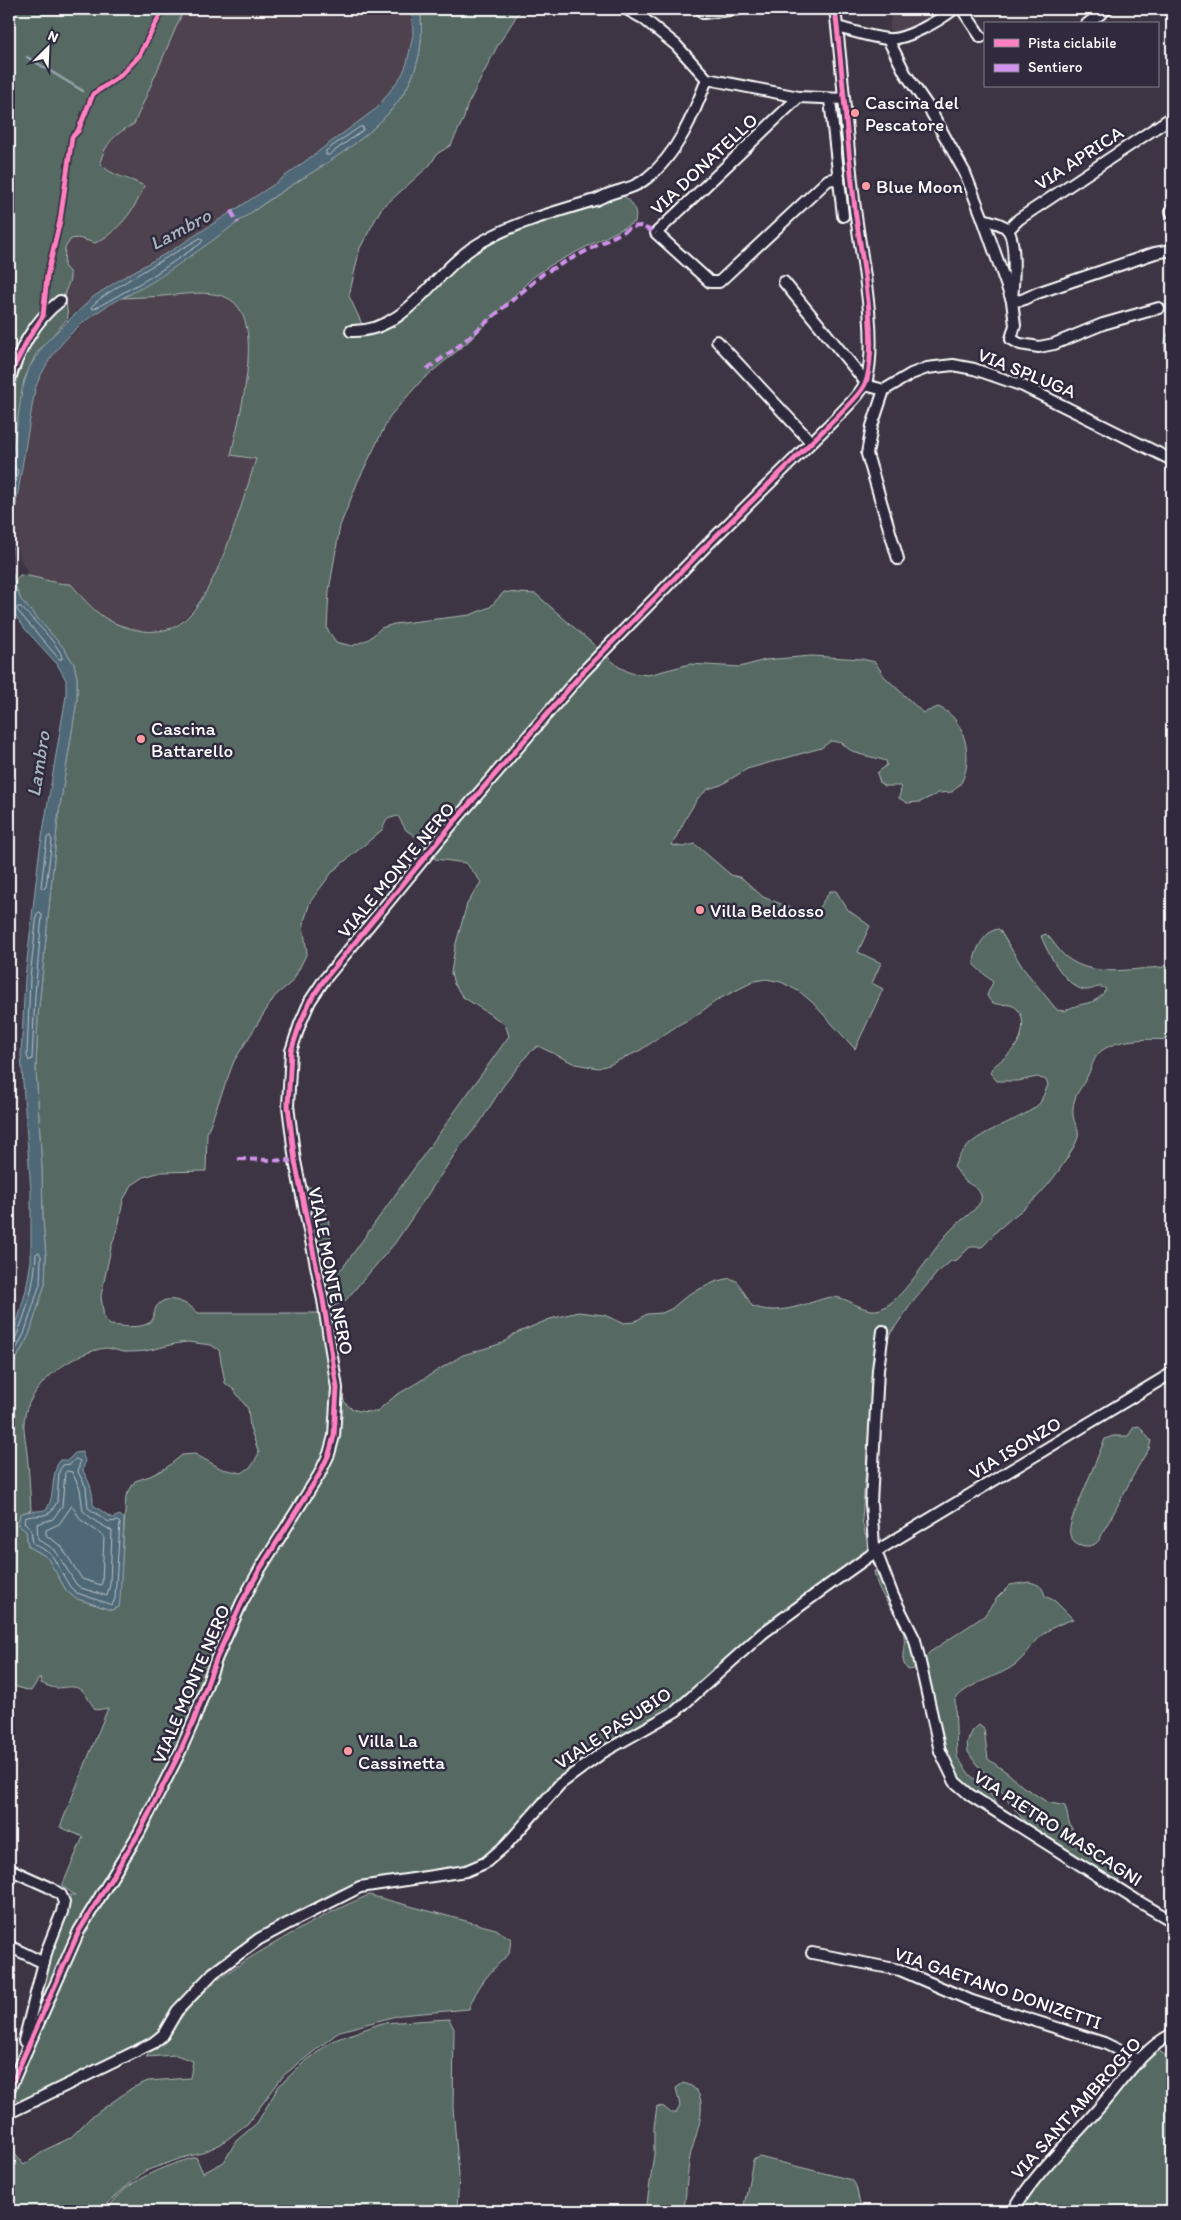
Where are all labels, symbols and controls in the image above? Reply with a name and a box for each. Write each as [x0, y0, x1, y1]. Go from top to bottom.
north arrow [22, 22, 72, 72]
legend [984, 22, 1158, 88]
text: N [45, 27, 61, 46]
text: Pista ciclabile [1028, 34, 1117, 52]
text: Sentiero [1028, 58, 1082, 76]
place label: Cascina del Pescatore [865, 91, 959, 136]
marker: Cascina del Pescatore [849, 107, 861, 119]
street label: VIA DONATELLO [645, 108, 763, 220]
street label: VIA APRICA [1030, 121, 1128, 195]
place label: Blue Moon [876, 175, 963, 198]
marker: Blue Moon [860, 180, 872, 192]
water label: Lambro [145, 203, 215, 255]
street label: VIA SPLUGA [974, 343, 1080, 403]
place label: Cascina Battarello [151, 717, 233, 762]
water label: Lambro [21, 729, 55, 798]
marker: Cascina Battarello [135, 733, 147, 745]
street label: VIALE MONTE NERO [332, 797, 460, 943]
place label: Villa Beldosso [710, 899, 824, 922]
marker: Villa Beldosso [694, 904, 706, 916]
street label: VIALE MONTE NERO [303, 1185, 359, 1357]
street label: VIA ISONZO [965, 1411, 1065, 1485]
street label: VIALE MONTE NERO [147, 1601, 235, 1767]
street label: VIALE PASUBIO [550, 1682, 676, 1774]
place label: Villa La Cassinetta [358, 1729, 445, 1774]
marker: Villa La Cassinetta [342, 1745, 354, 1757]
street label: VIA PIETRO MASCAGNI [969, 1765, 1147, 1891]
street label: VIA GAETANO DONIZETTI [891, 1942, 1105, 2034]
street label: VIA SANT'AMBROGIO [1006, 2032, 1146, 2184]

